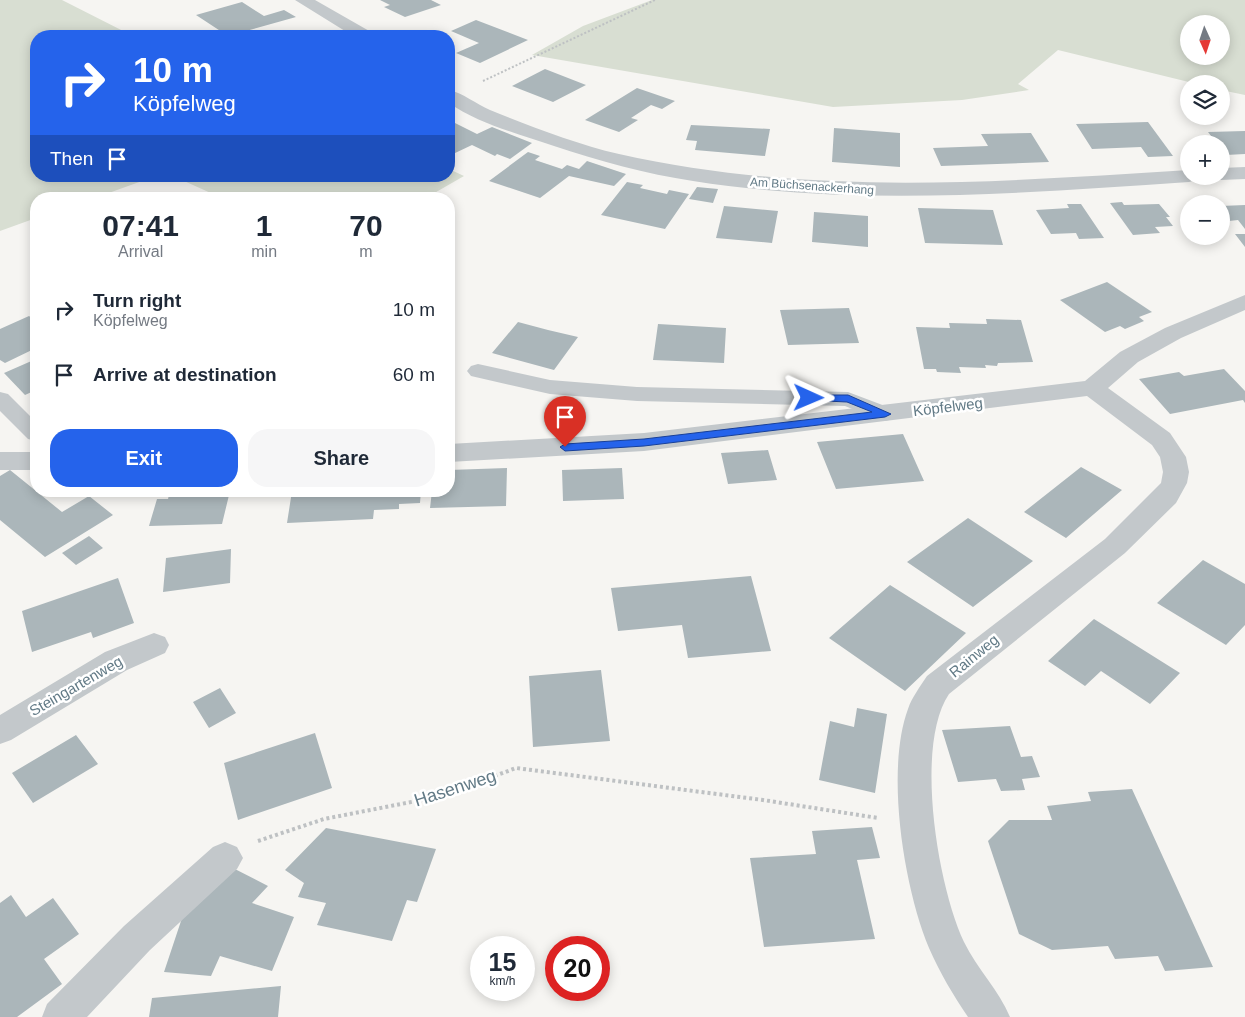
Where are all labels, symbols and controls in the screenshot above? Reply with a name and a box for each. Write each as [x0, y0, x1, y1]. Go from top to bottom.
north arrow [1180, 15, 1230, 65]
map controls [1180, 15, 1230, 245]
icon: right [50, 50, 115, 115]
text: 10 m [133, 50, 213, 89]
button: layers [1180, 75, 1230, 125]
text: Köpfelweg [133, 91, 236, 116]
button: + [1180, 135, 1230, 185]
icon: arrive [103, 145, 131, 173]
text: Then [50, 148, 93, 169]
street label: Am Büchsenackerhang [750, 175, 874, 197]
button: − [1180, 195, 1230, 245]
text: 07:41 [102, 209, 179, 242]
text: 1 [256, 209, 273, 242]
text: 70 [349, 209, 383, 242]
text: Arrival [118, 243, 163, 260]
text: min [251, 243, 277, 260]
text: m [359, 243, 373, 260]
text: Turn right [93, 290, 181, 311]
icon: right [50, 296, 78, 324]
text: 10 m [393, 299, 435, 320]
text: Köpfelweg [93, 312, 168, 329]
icon: arrive [50, 361, 78, 389]
text: Arrive at destination [93, 364, 277, 385]
text: 60 m [393, 364, 435, 385]
position arrow [782, 371, 834, 423]
street label: Köpfelweg [912, 394, 984, 419]
pin [544, 396, 586, 447]
icon: arrive [551, 403, 579, 431]
button: Exit [50, 429, 238, 487]
button: Share [248, 429, 435, 487]
street label: Rainweg [946, 631, 1002, 681]
street label: Steingartenweg [26, 652, 125, 719]
street label: Hasenweg [411, 765, 499, 811]
speed limit sign: 20 [545, 936, 610, 1001]
text: 15 [489, 948, 516, 976]
text: km/h [489, 974, 516, 988]

